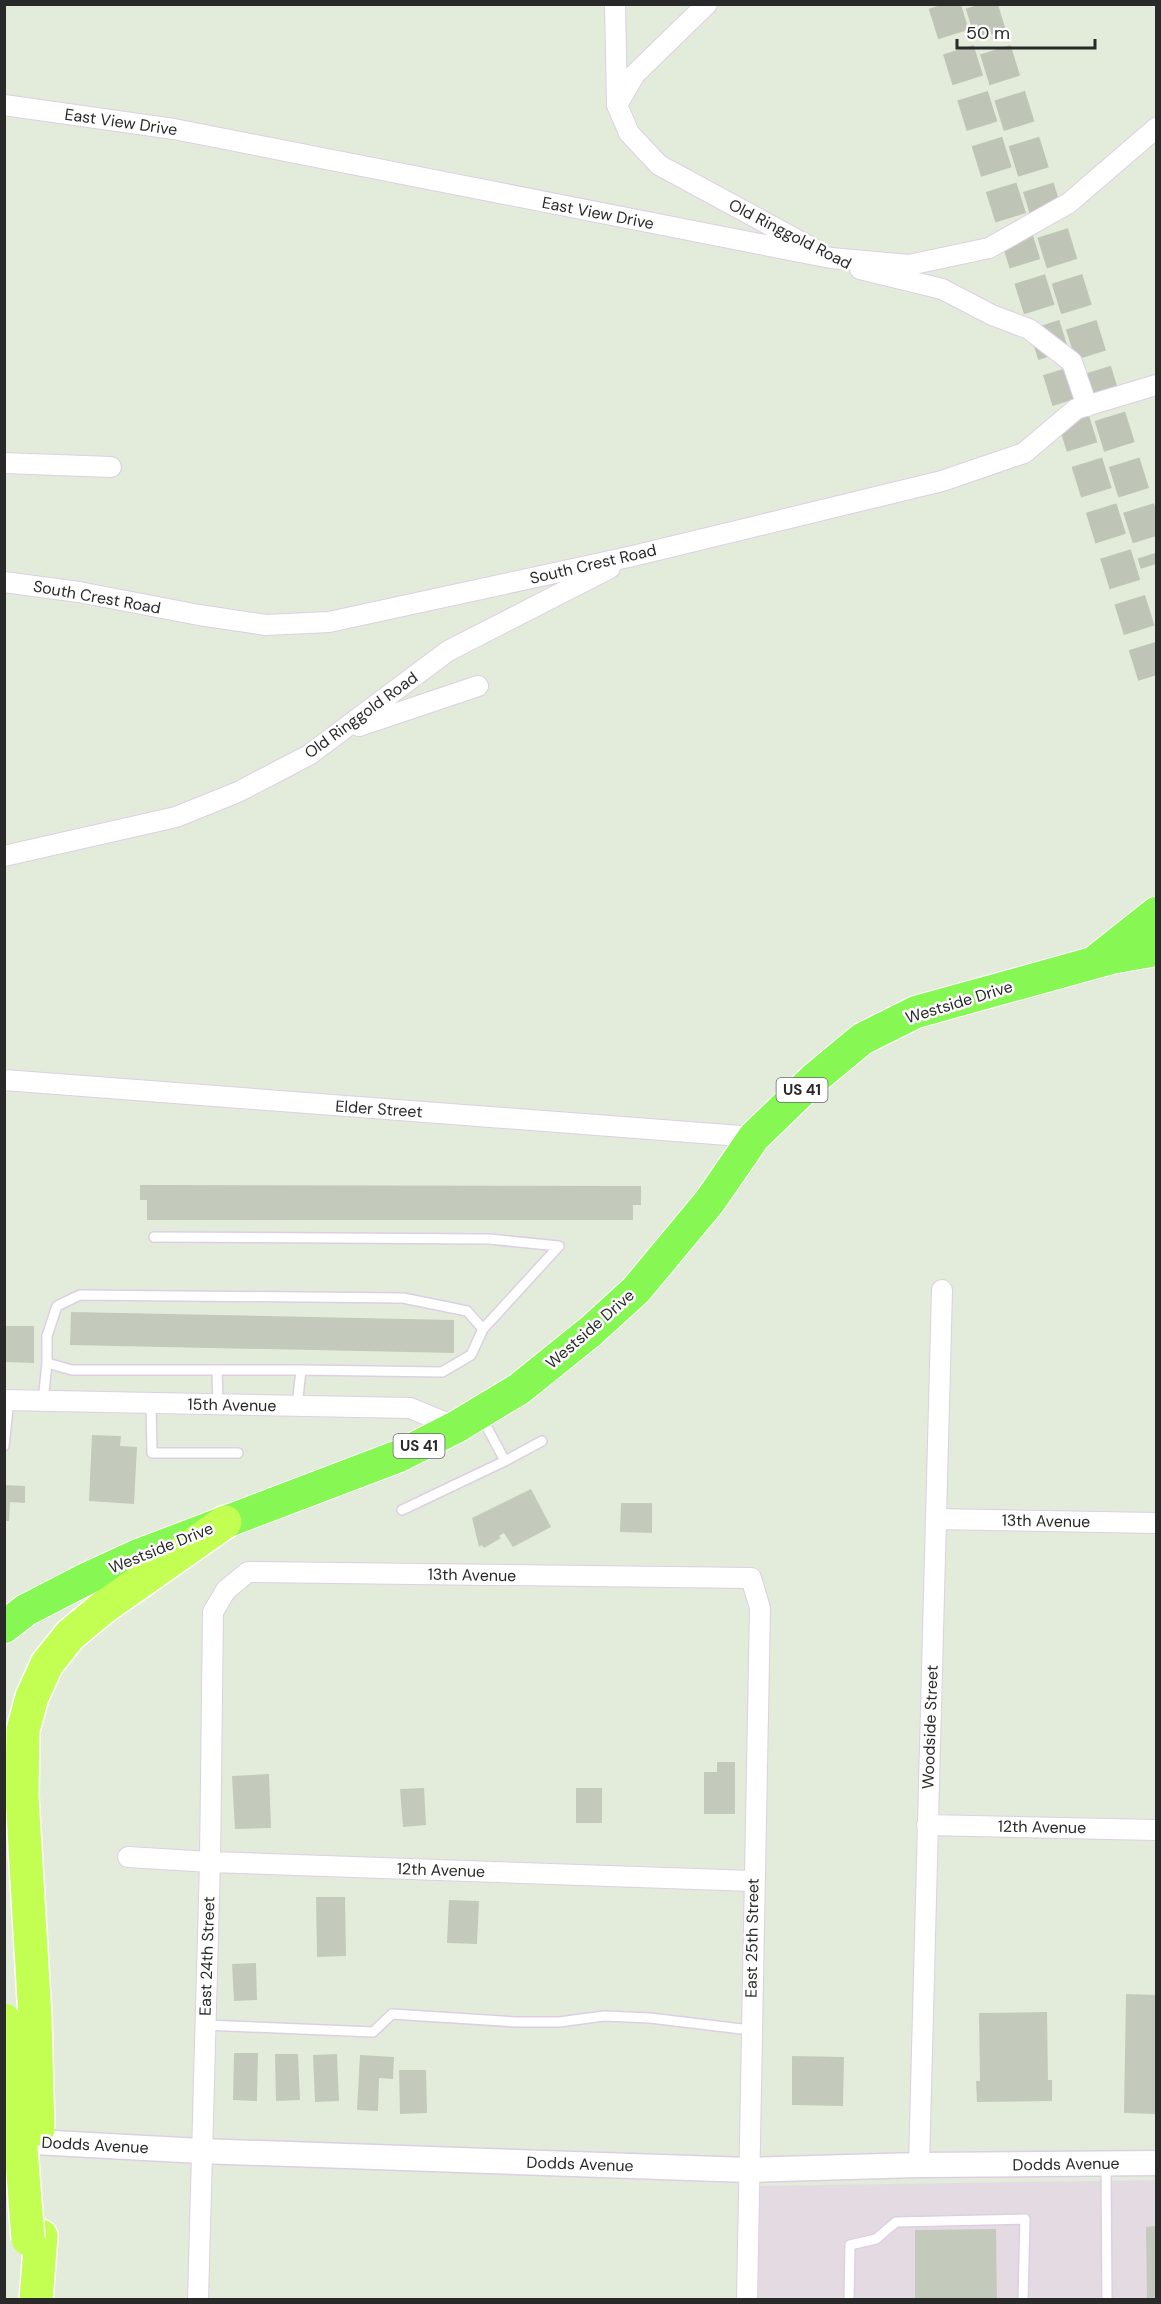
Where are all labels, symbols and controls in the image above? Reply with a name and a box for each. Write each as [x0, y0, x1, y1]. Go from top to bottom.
scale bar [957, 12, 1095, 50]
text: 50 m [966, 21, 1010, 45]
street label: East View Drive [63, 104, 179, 140]
street label: East View Drive [540, 192, 656, 234]
street label: Old Ringgold Road [725, 194, 855, 274]
street label: South Crest Road [528, 539, 658, 589]
street label: South Crest Road [32, 575, 162, 619]
street label: Old Ringgold Road [300, 667, 422, 763]
street label: Westside Drive [903, 976, 1015, 1028]
road number: US 41 [776, 1078, 828, 1102]
street label: Elder Street [335, 1095, 423, 1123]
street label: Westside Drive [541, 1285, 639, 1373]
street label: 15th Avenue [187, 1394, 277, 1416]
road number: US 41 [394, 1434, 444, 1458]
street label: 13th Avenue [1002, 1510, 1090, 1532]
street label: Westside Drive [106, 1518, 216, 1578]
street label: 13th Avenue [428, 1564, 516, 1586]
street label: Woodside Street [917, 1665, 943, 1789]
street label: 12th Avenue [998, 1816, 1086, 1838]
street label: 12th Avenue [397, 1858, 485, 1882]
street label: East 25th Street [740, 1878, 764, 1998]
street label: East 24th Street [194, 1896, 220, 2016]
street label: Dodds Avenue [41, 2132, 149, 2158]
street label: Dodds Avenue [526, 2152, 634, 2176]
street label: Dodds Avenue [1012, 2153, 1120, 2175]

